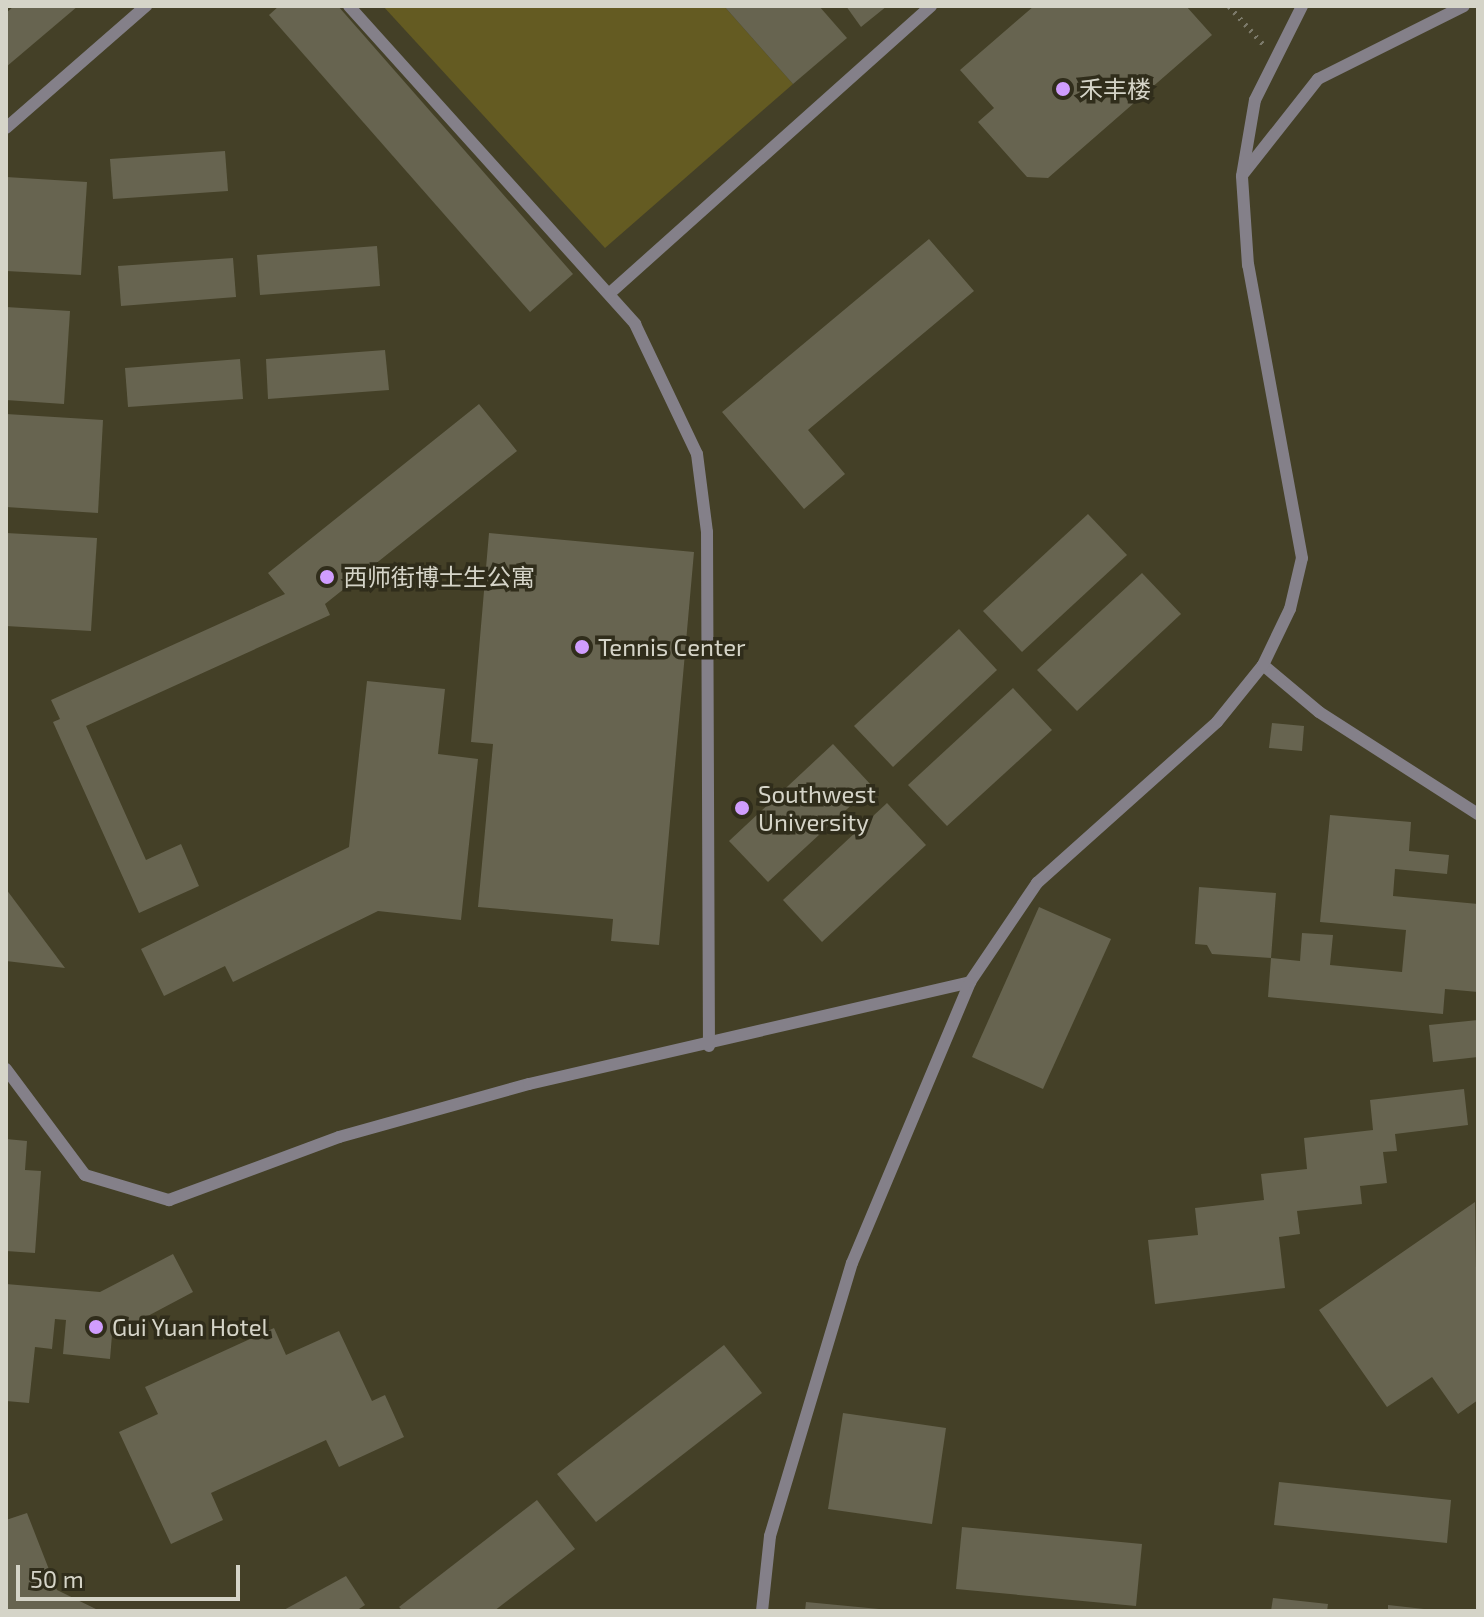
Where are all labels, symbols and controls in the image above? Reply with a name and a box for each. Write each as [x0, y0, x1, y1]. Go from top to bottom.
place label: 禾丰楼 [1079, 75, 1151, 103]
marker: 禾丰楼 [1054, 80, 1072, 98]
place label: 西师街博士生公寓 [343, 563, 535, 591]
marker: 西师街博士生公寓 [318, 568, 336, 586]
place label: Tennis Center [598, 633, 746, 661]
marker: Tennis Center [573, 638, 591, 656]
place label: Southwest University [758, 780, 876, 836]
marker: Southwest University [733, 799, 751, 817]
place label: Gui Yuan Hotel [112, 1313, 269, 1341]
marker: Gui Yuan Hotel [87, 1318, 105, 1336]
scale bar [20, 1549, 244, 1599]
text: 50 m [30, 1564, 84, 1593]

